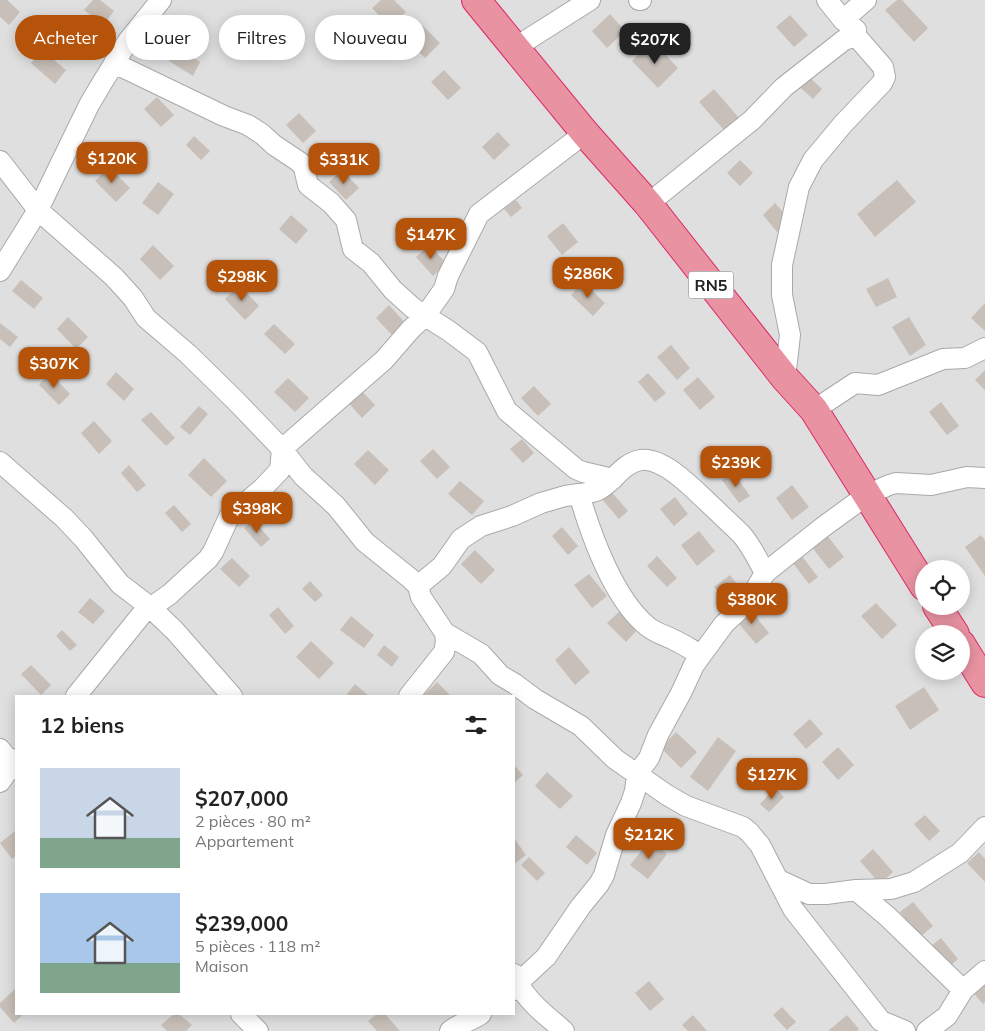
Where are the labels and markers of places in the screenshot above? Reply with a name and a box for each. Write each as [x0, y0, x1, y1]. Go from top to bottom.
pin: $207K [620, 22, 690, 65]
pin: $120K [77, 142, 147, 184]
pin: $331K [309, 142, 379, 185]
pin: $147K [396, 218, 466, 260]
pin: $286K [553, 256, 623, 299]
pin: $298K [207, 260, 277, 302]
pin: $307K [19, 346, 89, 389]
pin: $239K [701, 446, 771, 488]
pin: $398K [222, 492, 292, 534]
pin: $380K [717, 582, 787, 625]
pin: $127K [737, 758, 807, 800]
pin: $212K [614, 818, 684, 860]

